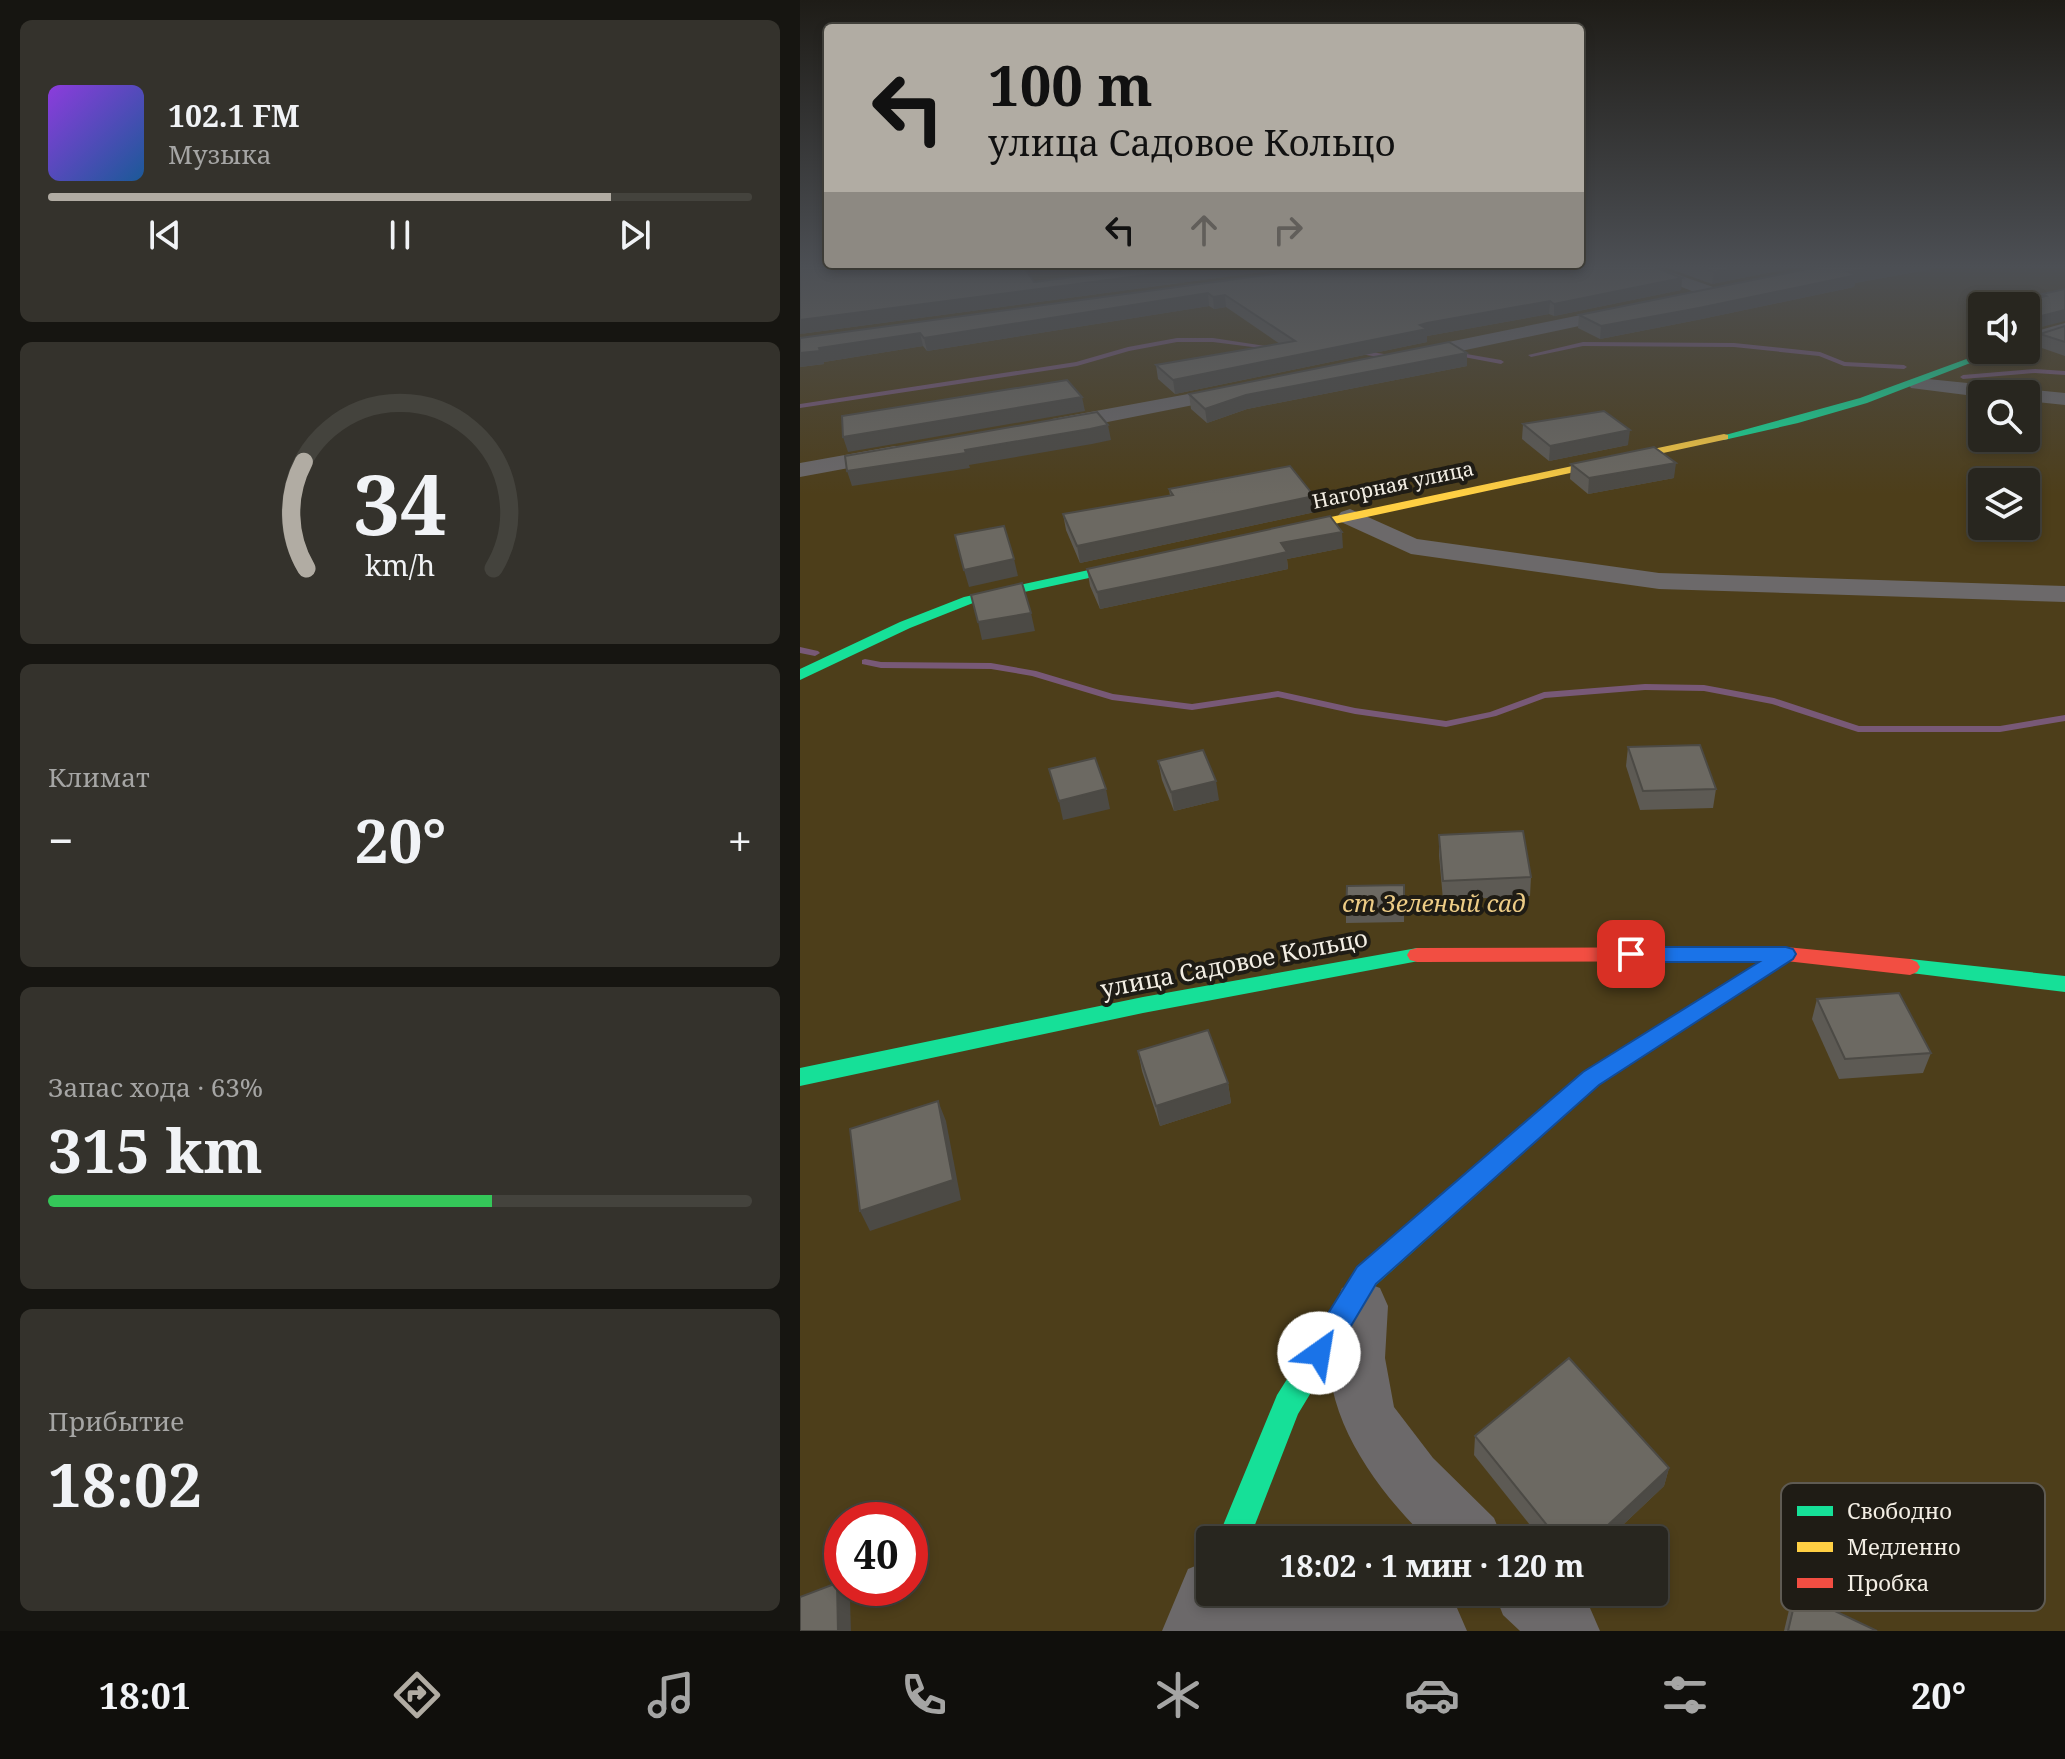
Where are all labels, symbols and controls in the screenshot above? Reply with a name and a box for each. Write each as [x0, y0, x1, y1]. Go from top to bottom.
text: 100 m [988, 46, 1153, 122]
icon: left [856, 56, 960, 160]
text: 102.1 FM [168, 95, 300, 136]
text: улица Садовое Кольцо [988, 118, 1396, 167]
text: Музыка [168, 136, 272, 172]
icon: left [1098, 208, 1142, 252]
icon: ahead [1182, 208, 1226, 252]
icon: right [1266, 208, 1310, 252]
icon: previous [143, 213, 187, 257]
icon: pause [378, 213, 422, 257]
icon: next [613, 213, 657, 257]
map controls [1968, 292, 2040, 540]
button: sound [1968, 292, 2040, 364]
button: search [1968, 380, 2040, 452]
text: 34 [353, 446, 447, 559]
street label: Нагорная улица [1310, 454, 1476, 515]
button: layers [1968, 468, 2040, 540]
text: km/h [365, 545, 435, 584]
text: Климат [48, 759, 150, 795]
text: 20° [355, 799, 446, 881]
text: − [48, 810, 73, 870]
text: + [727, 810, 752, 870]
park label: ст Зеленый сад [1342, 886, 1526, 919]
street label: улица Садовое Кольцо [1097, 920, 1370, 1005]
pin [1597, 920, 1665, 988]
icon: arrive [1609, 932, 1653, 976]
text: Запас хода · 63% [48, 1069, 263, 1105]
text: 315 km [48, 1109, 263, 1191]
position arrow [1277, 1311, 1361, 1395]
text: Прибытие [48, 1403, 184, 1439]
text: 18:02 [48, 1443, 202, 1525]
legend [1781, 1483, 2045, 1611]
text: Свободно [1847, 1495, 1952, 1525]
speed limit sign: 40 [824, 1502, 928, 1606]
text: Медленно [1847, 1531, 1961, 1561]
text: 18:02 · 1 мин · 120 m [1280, 1545, 1584, 1586]
text: Пробка [1847, 1567, 1929, 1597]
icon: directions [389, 1667, 445, 1723]
icon: music [643, 1667, 699, 1723]
icon: phone [896, 1667, 952, 1723]
icon: climate [1150, 1667, 1206, 1723]
icon: car [1404, 1667, 1460, 1723]
icon: filters [1657, 1667, 1713, 1723]
text: 18:01 [99, 1671, 191, 1720]
text: 20° [1911, 1671, 1966, 1720]

